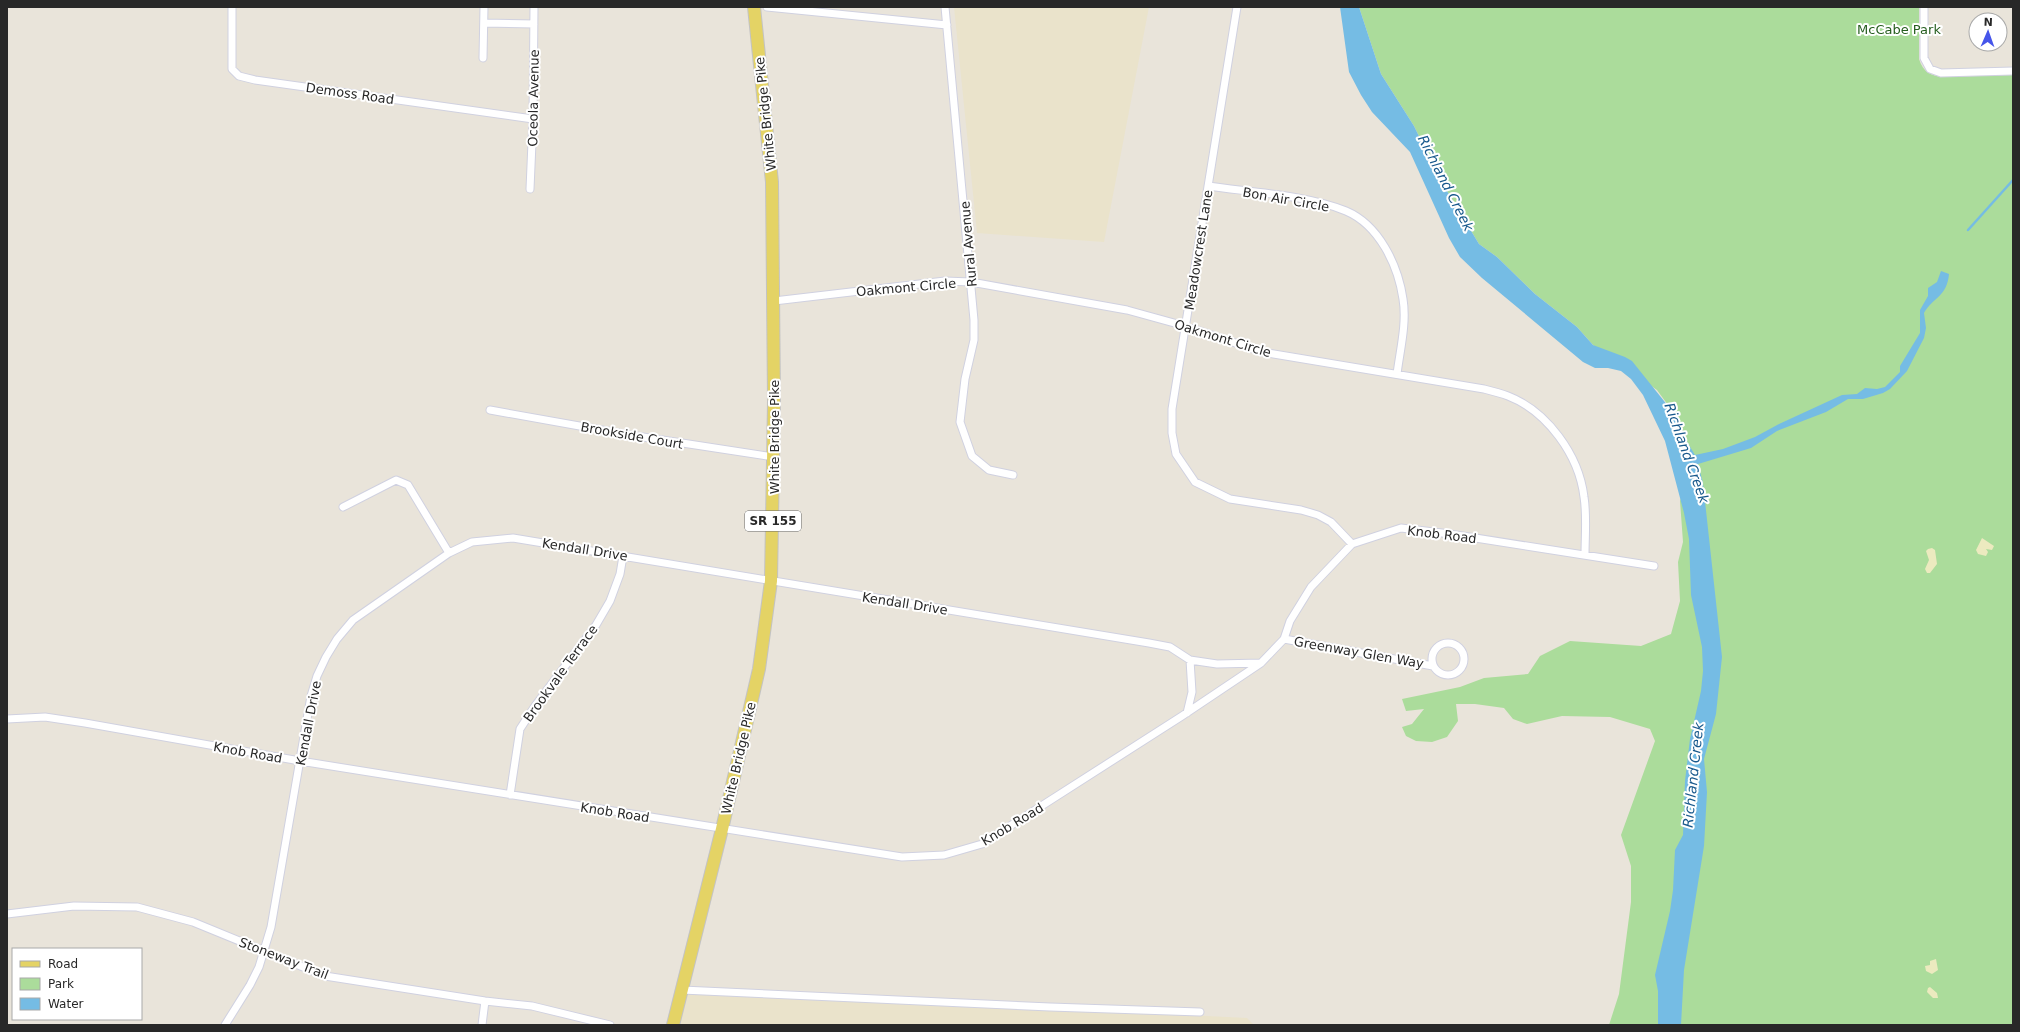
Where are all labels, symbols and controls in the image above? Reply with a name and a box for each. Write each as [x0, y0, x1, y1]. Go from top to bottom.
north arrow [1968, 12, 2008, 52]
text: N [1983, 16, 1993, 29]
park label: McCabe Park [1857, 22, 1941, 37]
street label: Oceola Avenue [525, 49, 542, 147]
street label: White Bridge Pike [752, 56, 779, 172]
street label: Demoss Road [305, 80, 395, 107]
water label: Richland Creek [1415, 132, 1478, 235]
street label: Bon Air Circle [1241, 184, 1330, 214]
street label: Meadowcrest Lane [1182, 189, 1215, 311]
street label: Rural Avenue [957, 200, 980, 287]
street label: Oakmont Circle [855, 276, 957, 299]
street label: Oakmont Circle [1173, 317, 1273, 360]
street label: White Bridge Pike [767, 380, 782, 494]
water label: Richland Creek [1661, 401, 1713, 506]
street label: Brookside Court [579, 419, 684, 452]
road number: SR 155 [745, 511, 801, 531]
street label: Knob Road [1406, 523, 1477, 546]
street label: Kendall Drive [541, 535, 629, 564]
street label: Kendall Drive [861, 589, 949, 618]
street label: Brookvale Terrace [520, 622, 601, 725]
street label: Greenway Glen Way [1293, 634, 1425, 671]
street label: Kendall Drive [293, 679, 324, 767]
street label: White Bridge Pike [718, 701, 759, 816]
water label: Richland Creek [1680, 721, 1707, 828]
street label: Knob Road [212, 739, 284, 766]
street label: Knob Road [579, 800, 651, 825]
street label: Knob Road [979, 800, 1046, 849]
street label: Stoneway Trail [237, 935, 331, 982]
legend [12, 948, 142, 1020]
text: Road [48, 957, 78, 971]
text: Park [48, 977, 74, 991]
text: Water [48, 997, 84, 1011]

